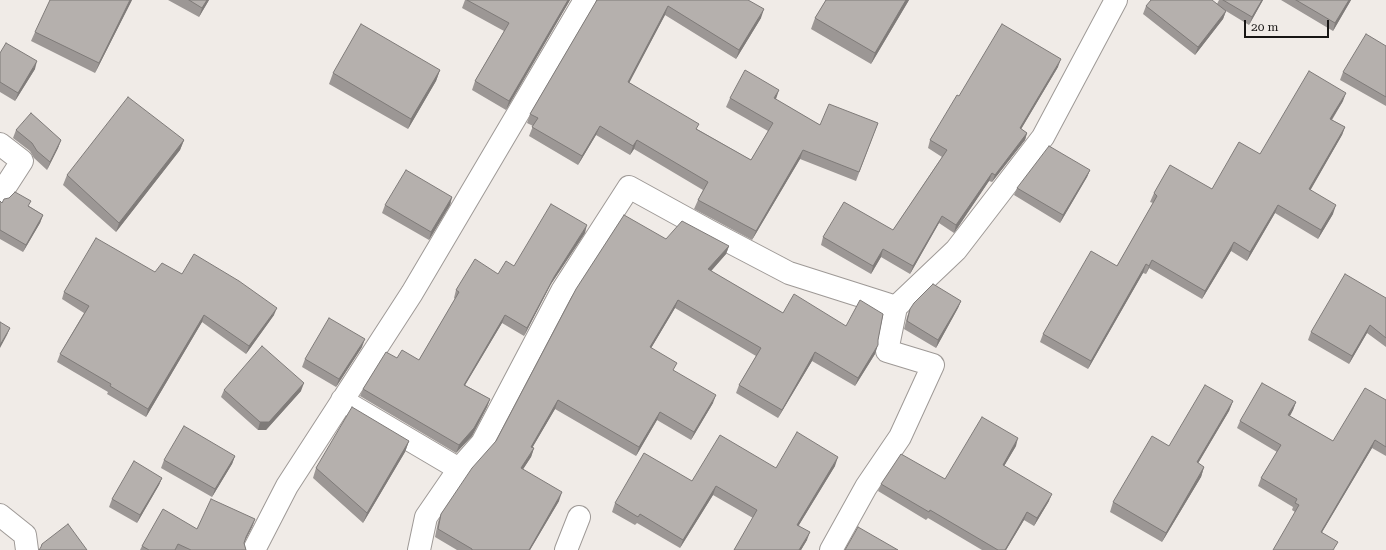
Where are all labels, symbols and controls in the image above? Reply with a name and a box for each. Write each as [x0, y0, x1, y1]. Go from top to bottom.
scale bar [1246, 12, 1331, 38]
text: 20 m [1251, 20, 1278, 34]

